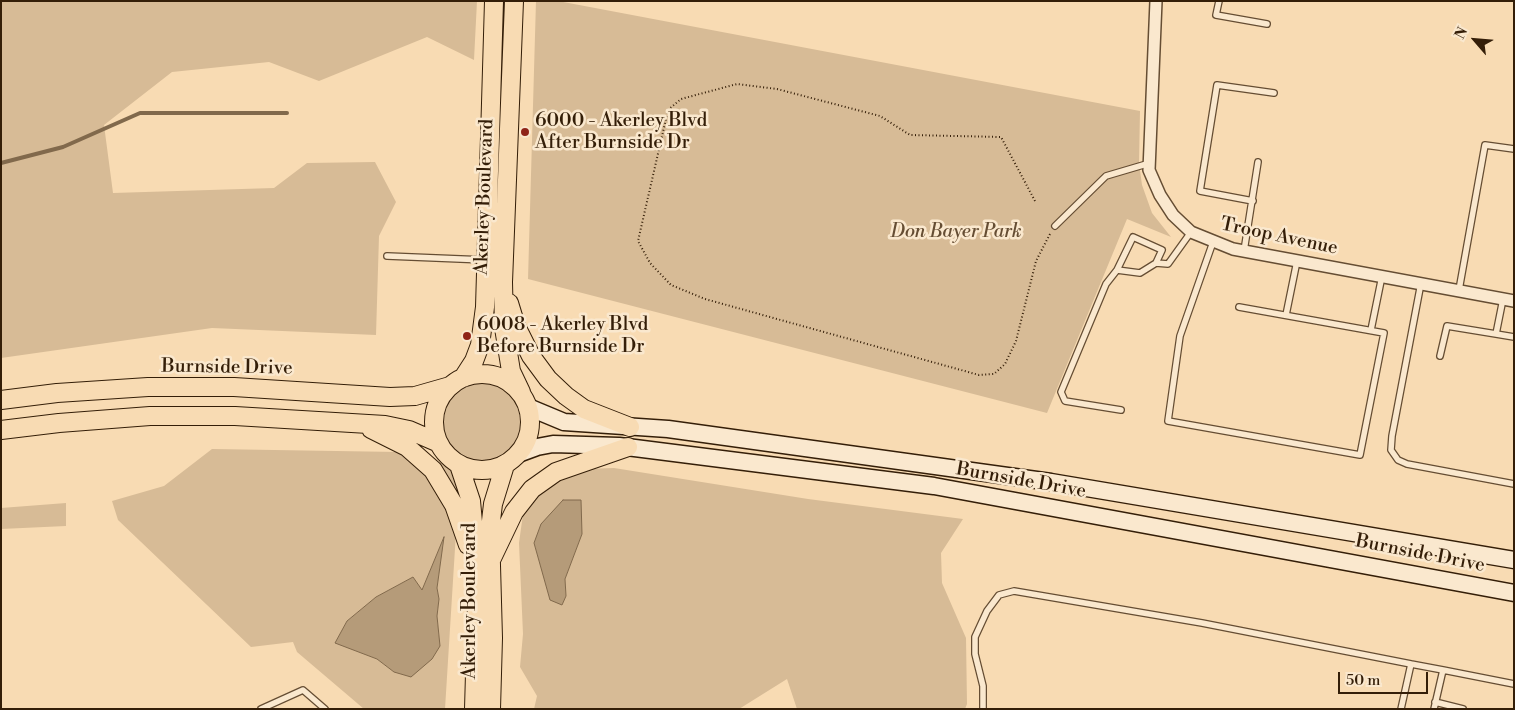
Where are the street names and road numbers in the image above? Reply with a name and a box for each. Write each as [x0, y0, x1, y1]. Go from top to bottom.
street label: Akerley Boulevard [471, 118, 499, 276]
street label: Troop Avenue [1218, 213, 1340, 261]
street label: Burnside Drive [161, 355, 293, 381]
street label: Burnside Drive [954, 458, 1088, 504]
street label: Akerley Boulevard [459, 523, 481, 679]
street label: Burnside Drive [1353, 530, 1487, 578]

